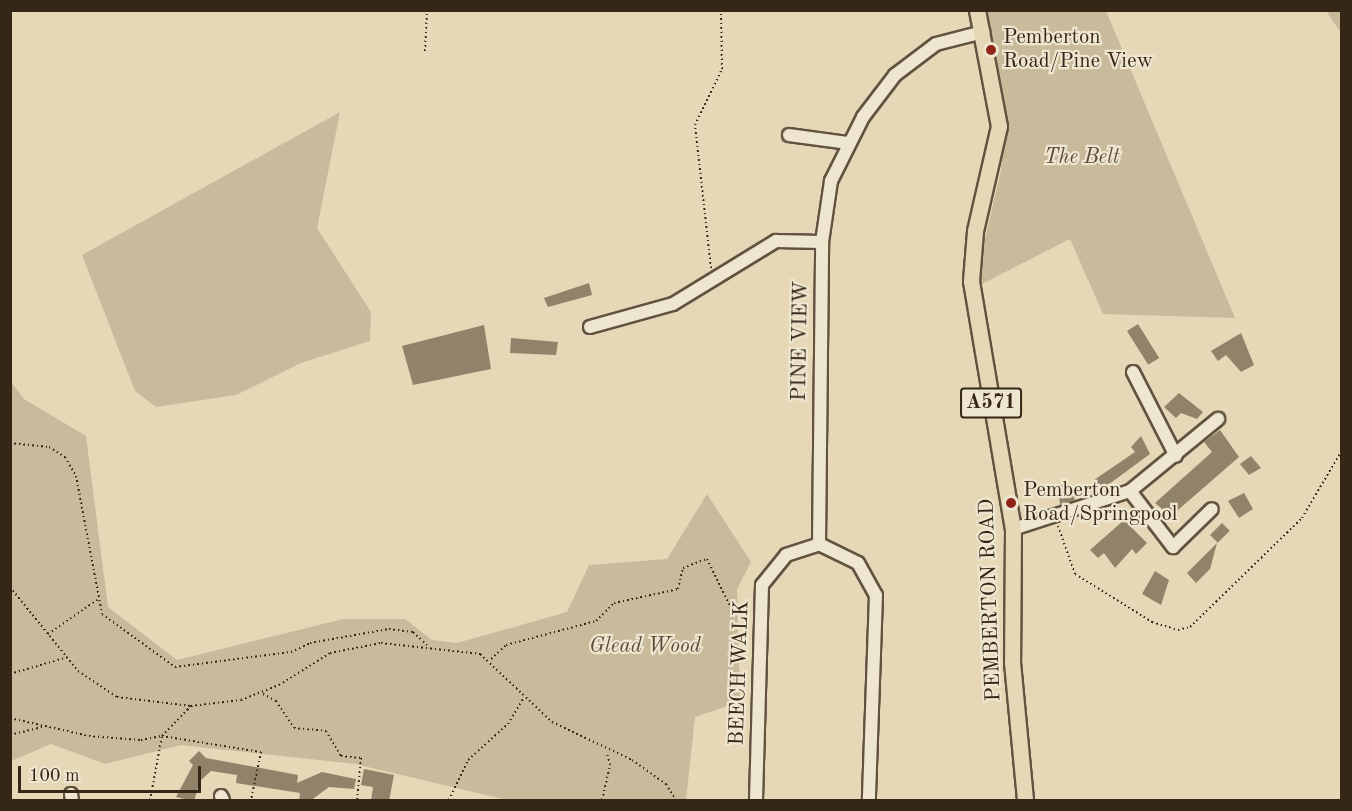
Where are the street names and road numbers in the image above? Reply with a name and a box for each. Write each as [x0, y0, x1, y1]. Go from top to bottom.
street label: PINE VIEW [787, 281, 815, 401]
road number: A571 [960, 386, 1022, 420]
street label: PEMBERTON ROAD [975, 498, 1007, 702]
street label: BEECH WALK [725, 600, 755, 746]

